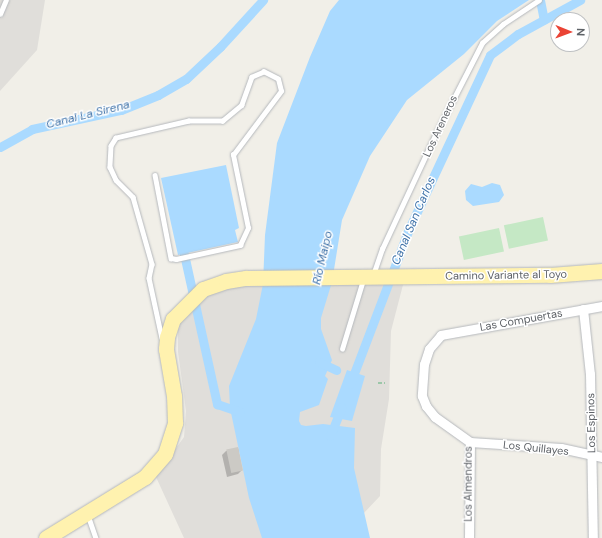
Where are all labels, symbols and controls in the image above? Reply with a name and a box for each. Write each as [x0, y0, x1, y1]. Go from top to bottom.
north arrow [550, 12, 590, 52]
text: N [574, 28, 588, 36]
street label: Los Areneros [420, 93, 460, 159]
water label: Canal La Sirena [45, 98, 131, 132]
water label: Canal San Carlos [389, 175, 439, 267]
water label: Río Maipo [310, 230, 336, 286]
street label: Camino Variante al Toyo [445, 267, 567, 283]
street label: Las Compuertas [479, 306, 563, 334]
street label: Los Espinos [584, 393, 598, 453]
street label: Los Quillayes [502, 438, 570, 458]
street label: Los Almendros [461, 446, 475, 522]

